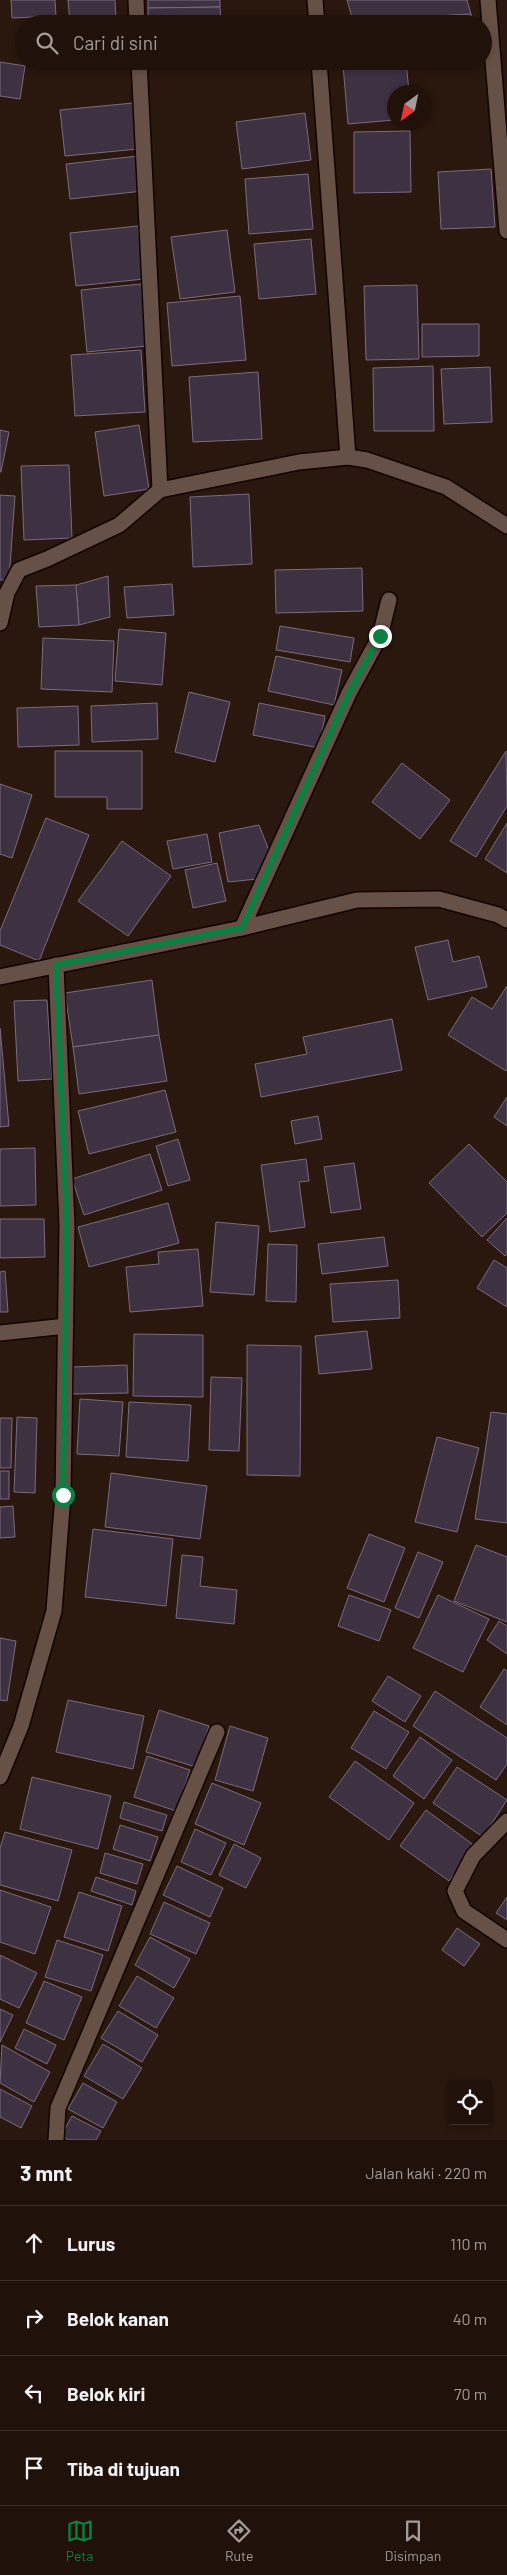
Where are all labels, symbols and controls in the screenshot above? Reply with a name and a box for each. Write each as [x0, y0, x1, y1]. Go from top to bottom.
search box [15, 15, 492, 70]
icon: search [33, 29, 61, 57]
text: Cari di sini [73, 31, 158, 54]
north arrow [387, 85, 432, 130]
route end [369, 625, 392, 648]
route start [52, 1484, 75, 1507]
map controls [447, 2080, 492, 2125]
button: locate [447, 2080, 492, 2125]
text: 3 mnt [20, 2160, 73, 2185]
text: Jalan kaki · 220 m [365, 2163, 487, 2182]
icon: ahead [20, 2229, 48, 2257]
text: Lurus [67, 2232, 115, 2255]
text: 110 m [450, 2234, 487, 2253]
icon: right [20, 2304, 48, 2332]
text: Belok kanan [67, 2307, 169, 2330]
text: 40 m [453, 2309, 487, 2328]
icon: left [20, 2379, 48, 2407]
text: Belok kiri [67, 2382, 145, 2405]
text: 70 m [454, 2384, 487, 2403]
icon: arrive [20, 2454, 48, 2482]
text: Tiba di tujuan [67, 2457, 180, 2480]
tab: Peta [66, 2517, 94, 2564]
tab: Rute [225, 2517, 253, 2564]
tab: Disimpan [385, 2517, 441, 2564]

